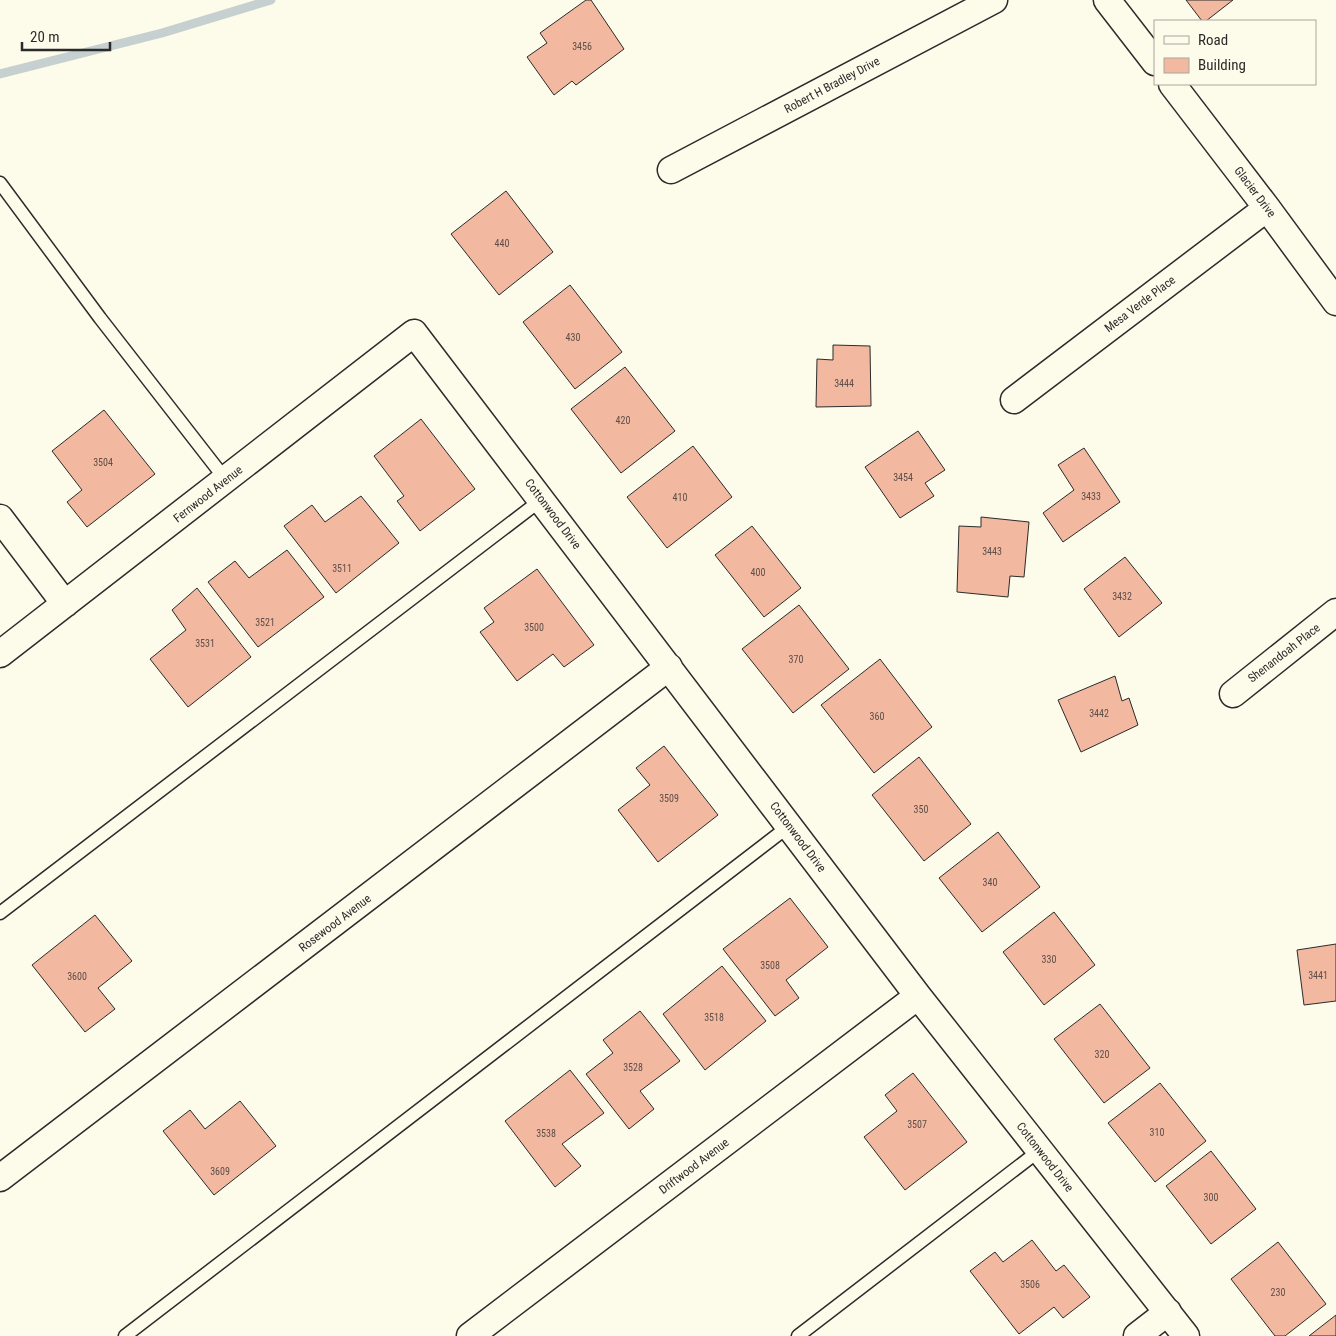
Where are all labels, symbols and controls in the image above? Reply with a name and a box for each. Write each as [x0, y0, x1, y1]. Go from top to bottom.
scale bar [22, 20, 110, 52]
legend [1154, 20, 1316, 85]
text: 20 m [30, 28, 60, 46]
text: Road [1198, 31, 1228, 49]
house number: 3456 [572, 41, 592, 52]
street label: Robert H Bradley Drive [782, 54, 882, 116]
text: Building [1198, 56, 1246, 74]
street label: Glacier Drive [1231, 164, 1279, 220]
house number: 440 [495, 238, 509, 249]
street label: Mesa Verde Place [1102, 273, 1178, 335]
house number: 430 [566, 332, 580, 343]
house number: 3444 [834, 378, 854, 389]
house number: 420 [616, 415, 630, 426]
house number: 3504 [93, 457, 113, 468]
street label: Fernwood Avenue [171, 462, 246, 525]
house number: 3454 [893, 472, 913, 483]
street label: Cottonwood Drive [522, 476, 584, 552]
house number: 3433 [1081, 491, 1101, 502]
house number: 410 [673, 492, 687, 503]
house number: 3443 [982, 546, 1002, 557]
house number: 3511 [332, 563, 352, 574]
house number: 400 [751, 567, 765, 578]
house number: 3432 [1112, 591, 1132, 602]
house number: 3521 [255, 617, 275, 628]
street label: Shenandoah Place [1245, 620, 1323, 685]
house number: 3500 [524, 622, 544, 633]
house number: 3531 [195, 638, 215, 649]
house number: 370 [789, 654, 803, 665]
house number: 3442 [1089, 708, 1109, 719]
house number: 360 [870, 711, 884, 722]
house number: 3509 [659, 793, 679, 804]
street label: Cottonwood Drive [767, 799, 829, 875]
house number: 350 [914, 804, 928, 815]
house number: 340 [983, 877, 997, 888]
street label: Rosewood Avenue [296, 891, 374, 955]
house number: 330 [1042, 954, 1056, 965]
house number: 3508 [760, 960, 780, 971]
house number: 3441 [1308, 970, 1328, 981]
house number: 3600 [67, 971, 87, 982]
house number: 3518 [704, 1012, 724, 1023]
house number: 320 [1095, 1049, 1109, 1060]
house number: 3528 [623, 1062, 643, 1073]
house number: 3507 [907, 1119, 927, 1130]
street label: Cottonwood Drive [1014, 1120, 1077, 1195]
house number: 310 [1150, 1127, 1164, 1138]
house number: 3538 [536, 1128, 556, 1139]
street label: Driftwood Avenue [656, 1135, 732, 1197]
house number: 3609 [210, 1166, 230, 1177]
house number: 300 [1204, 1192, 1218, 1203]
house number: 3506 [1020, 1279, 1040, 1290]
house number: 230 [1271, 1287, 1285, 1298]

